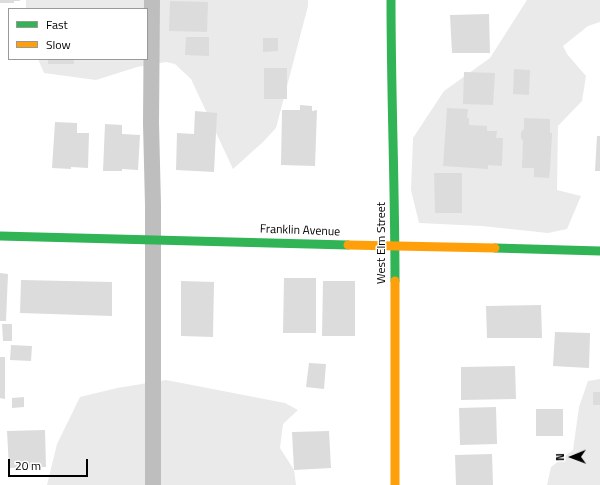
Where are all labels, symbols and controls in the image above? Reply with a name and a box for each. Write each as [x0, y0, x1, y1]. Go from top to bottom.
legend [8, 8, 148, 60]
text: Fast [46, 15, 68, 34]
text: Slow [46, 35, 71, 54]
street label: West Elm Street [375, 202, 389, 284]
street label: Franklin Avenue [260, 222, 340, 240]
north arrow [552, 437, 592, 477]
scale bar [10, 451, 90, 477]
text: N [552, 453, 568, 461]
text: 20 m [15, 456, 41, 475]

